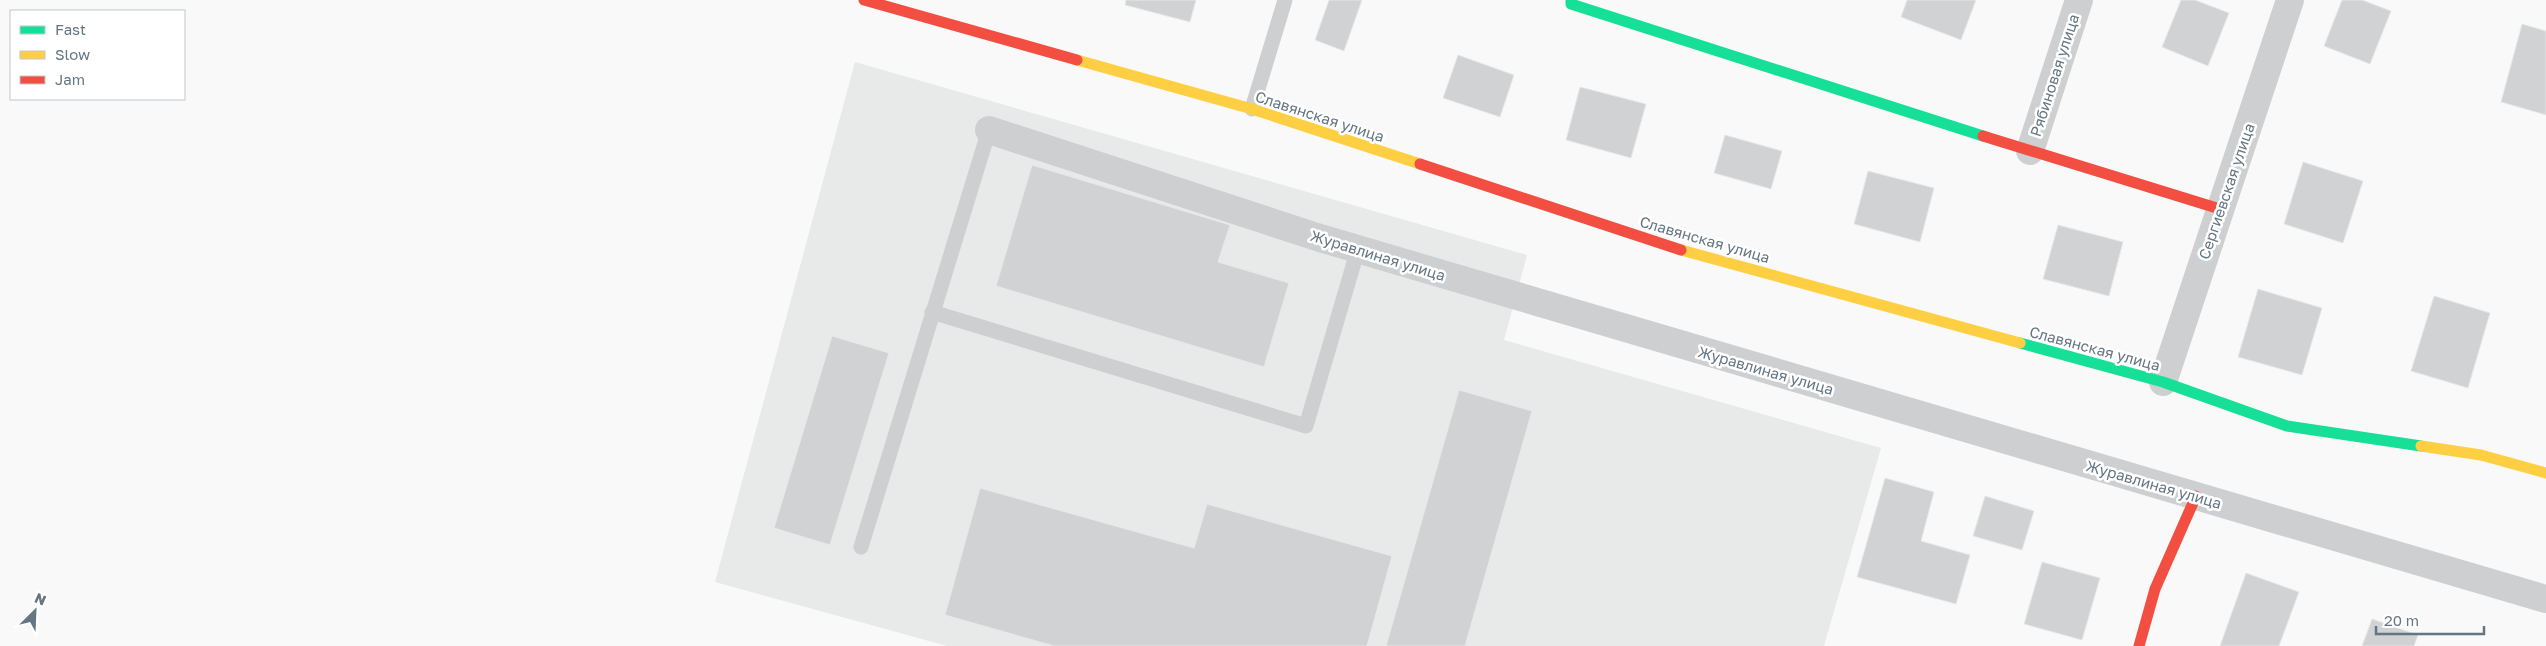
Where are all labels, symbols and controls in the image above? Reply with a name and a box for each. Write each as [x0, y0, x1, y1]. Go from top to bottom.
legend [10, 10, 185, 100]
street label: Рябиновая улица [2026, 11, 2082, 139]
text: Fast [55, 20, 86, 38]
text: Slow [55, 45, 90, 63]
text: Jam [55, 70, 85, 88]
street label: Славянская улица [1253, 87, 1387, 145]
street label: Сергиевская улица [2194, 121, 2258, 261]
street label: Славянская улица [1638, 212, 1772, 266]
street label: Журавлиная улица [1308, 226, 1448, 284]
street label: Славянская улица [2028, 322, 2162, 374]
street label: Журавлиная улица [1696, 342, 1836, 398]
street label: Журавлиная улица [2084, 456, 2224, 512]
north arrow [10, 586, 60, 636]
text: N [32, 589, 49, 609]
scale bar [2376, 604, 2484, 636]
text: 20 m [2384, 611, 2419, 629]

